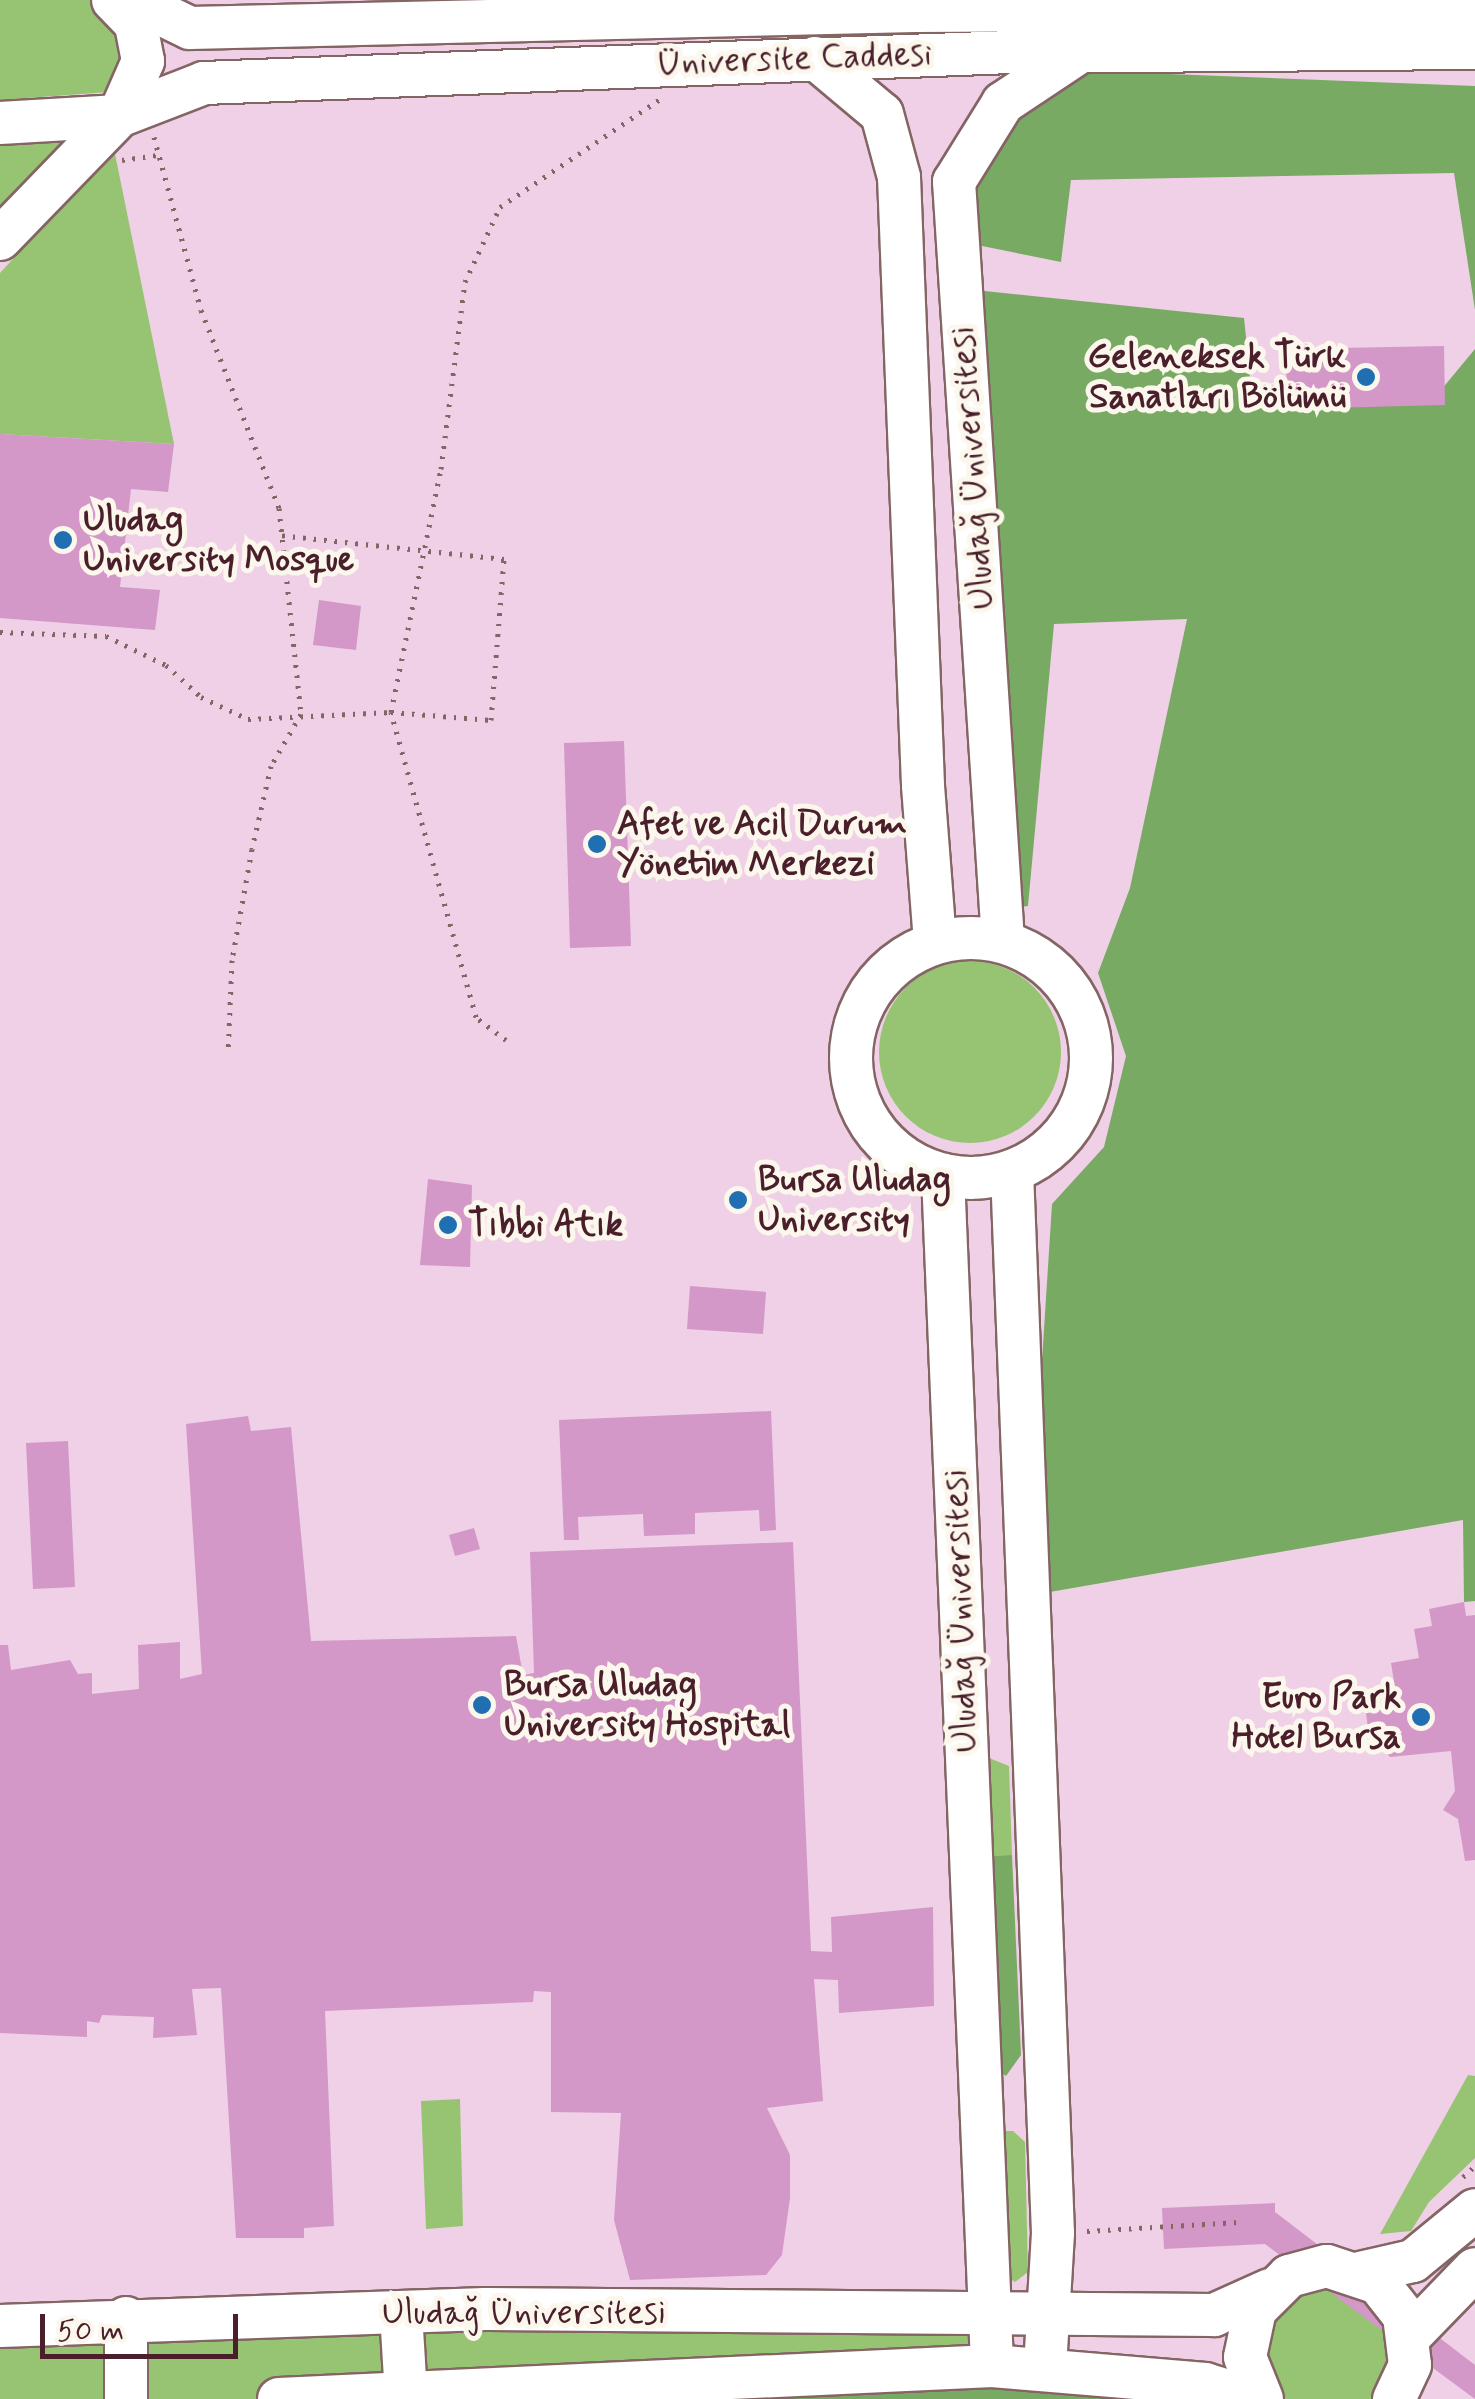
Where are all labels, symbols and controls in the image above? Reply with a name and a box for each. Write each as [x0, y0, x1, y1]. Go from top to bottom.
street label: Üniversite Caddesi [652, 33, 936, 85]
street label: Uludağ Üniversitesi [942, 325, 1004, 611]
place label: Geleneksek Türk Sanatları Bölümü [1087, 336, 1346, 418]
marker: Geleneksek Türk Sanatları Bölümü [1355, 366, 1377, 388]
place label: Uludag University Mosque [83, 499, 354, 581]
marker: Uludag University Mosque [52, 529, 74, 551]
place label: Afet ve Acil Durum Yönetim Merkezi [617, 803, 904, 885]
marker: Afet ve Acil Durum Yönetim Merkezi [586, 833, 608, 855]
place label: Bursa Uludag University [758, 1159, 952, 1241]
marker: Bursa Uludag University [727, 1189, 749, 1211]
place label: Tıbbi Atık [468, 1204, 624, 1246]
marker: Tıbbi Atık [437, 1214, 459, 1236]
street label: Uludağ Üniversitesi [935, 1468, 987, 1754]
place label: Bursa Uludag University Hospital [504, 1664, 790, 1746]
place label: Euro Park Hotel Bursa [1236, 1676, 1401, 1758]
marker: Bursa Uludag University Hospital [469, 1692, 495, 1718]
marker: Euro Park Hotel Bursa [1410, 1706, 1432, 1728]
street label: Uludağ Üniversitesi [382, 2292, 666, 2334]
scale bar [45, 2294, 242, 2356]
text: 50 m [57, 2312, 124, 2351]

